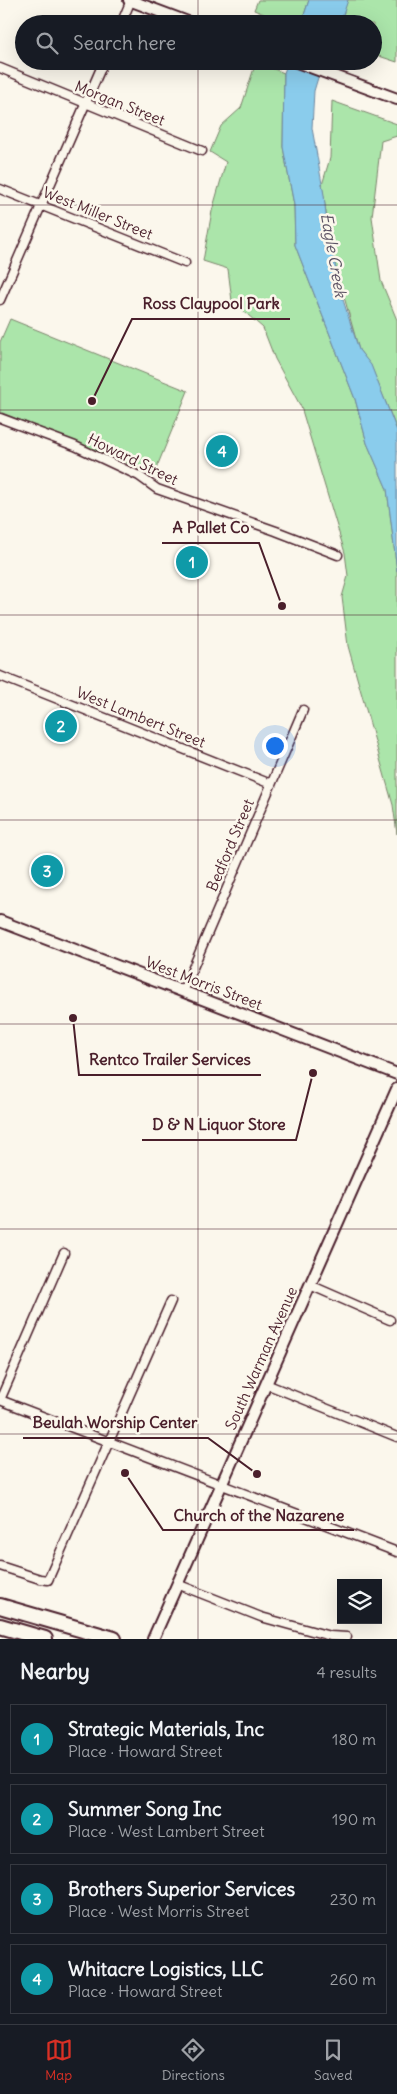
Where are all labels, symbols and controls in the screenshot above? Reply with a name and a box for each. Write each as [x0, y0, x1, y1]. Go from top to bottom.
search box [15, 15, 382, 70]
icon: search [33, 29, 61, 57]
text: Search here [73, 31, 176, 55]
street label: Morgan Street [72, 76, 168, 130]
street label: West Miller Street [40, 182, 156, 244]
water label: Eagle Creek [317, 211, 352, 300]
callout: Ross Claypool Park [132, 288, 290, 319]
text: Ross Claypool Park [142, 293, 280, 314]
street label: Howard Street [85, 429, 181, 489]
pin: 4 [206, 432, 238, 470]
callout: A Pallet Co [162, 512, 259, 543]
text: A Pallet Co [173, 517, 249, 537]
pin: 1 [176, 543, 208, 581]
street label: West Lambert Street [74, 682, 208, 752]
pin: 2 [45, 707, 77, 745]
your location [262, 733, 288, 759]
street label: Bedford Street [202, 796, 258, 894]
pin: 3 [31, 852, 63, 890]
street label: West Morris Street [143, 952, 265, 1014]
callout: Rentco Trailer Services [79, 1044, 261, 1075]
text: Rentco Trailer Services [89, 1049, 251, 1069]
callout: D & N Liquor Store [142, 1109, 296, 1140]
text: D & N Liquor Store [152, 1114, 286, 1135]
street label: South Warman Avenue [221, 1283, 301, 1433]
callout: Beulah Worship Center [23, 1407, 208, 1438]
text: Beulah Worship Center [33, 1412, 198, 1433]
callout: Church of the Nazarene [163, 1499, 354, 1530]
text: Church of the Nazarene [174, 1505, 345, 1525]
map controls [337, 1579, 382, 1624]
button: layers [337, 1579, 382, 1624]
text: Nearby [20, 1658, 90, 1685]
text: 4 results [316, 1662, 377, 1682]
text: Strategic Materials, Inc [68, 1717, 264, 1741]
text: 1 [34, 1729, 40, 1749]
text: 180 m [332, 1729, 376, 1749]
text: Place · Howard Street [68, 1741, 222, 1761]
text: Summer Song Inc [68, 1797, 222, 1821]
text: 2 [33, 1809, 41, 1829]
text: 190 m [332, 1809, 376, 1829]
text: Place · West Lambert Street [68, 1821, 265, 1841]
text: Brothers Superior Services [68, 1877, 295, 1901]
text: 3 [32, 1889, 42, 1909]
text: 230 m [330, 1889, 376, 1909]
text: Place · West Morris Street [68, 1901, 249, 1921]
text: Whitacre Logistics, LLC [68, 1957, 263, 1981]
text: 4 [32, 1969, 42, 1989]
text: 260 m [330, 1969, 376, 1989]
text: Place · Howard Street [68, 1981, 222, 2001]
tab: Map [45, 2036, 73, 2084]
tab: Directions [162, 2036, 225, 2084]
tab: Saved [314, 2036, 352, 2084]

